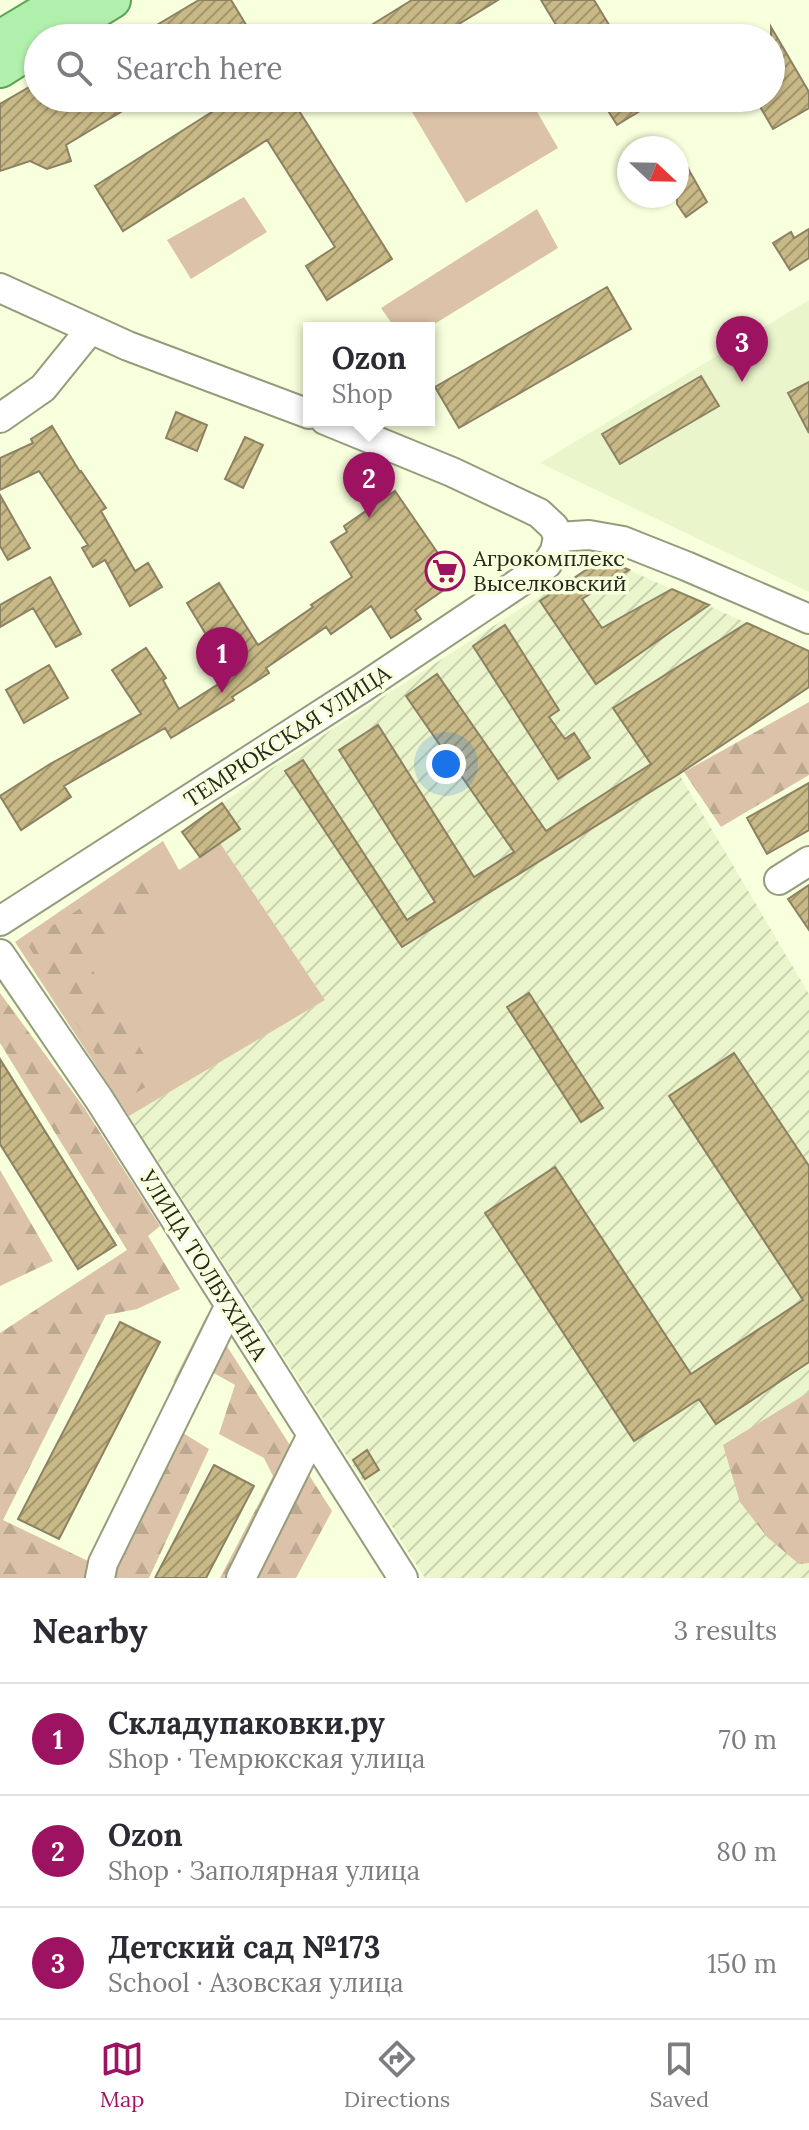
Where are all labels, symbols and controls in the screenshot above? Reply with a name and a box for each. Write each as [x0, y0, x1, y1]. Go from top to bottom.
search box [24, 24, 785, 112]
icon: search [52, 46, 96, 90]
text: Search here [116, 49, 283, 87]
north arrow [617, 136, 689, 208]
pin: 3 [716, 316, 768, 382]
popup [303, 322, 435, 426]
text: Ozon [332, 339, 406, 377]
text: Shop [332, 377, 393, 410]
pin: 2 [343, 452, 395, 518]
place label: Агрокомплекс Выселковский [472, 544, 627, 597]
supermarket icon: Агрокомплекс Выселковский [424, 550, 466, 592]
pin: 1 [196, 627, 248, 693]
street label: ТЕМРЮКСКАЯ УЛИЦА [179, 658, 396, 813]
your location [426, 744, 466, 784]
street label: УЛИЦА ТОЛБУХИНА [134, 1164, 275, 1366]
text: Nearby [32, 1609, 148, 1652]
text: 3 results [674, 1614, 777, 1647]
text: Складупаковки.ру [108, 1704, 385, 1742]
text: 1 [53, 1723, 63, 1756]
text: 70 m [719, 1723, 777, 1756]
text: Shop · Темрюкская улица [108, 1742, 425, 1775]
text: Ozon [108, 1816, 183, 1854]
text: 2 [51, 1835, 65, 1868]
text: 80 m [716, 1835, 777, 1868]
text: Shop · Заполярная улица [108, 1854, 420, 1887]
text: Детский cад №173 [108, 1928, 380, 1966]
text: 3 [51, 1947, 65, 1980]
text: 150 m [707, 1947, 777, 1980]
text: School · Азовская улица [108, 1966, 404, 1999]
tab: Map [100, 2037, 144, 2113]
tab: Directions [344, 2037, 450, 2113]
tab: Saved [650, 2037, 709, 2113]

